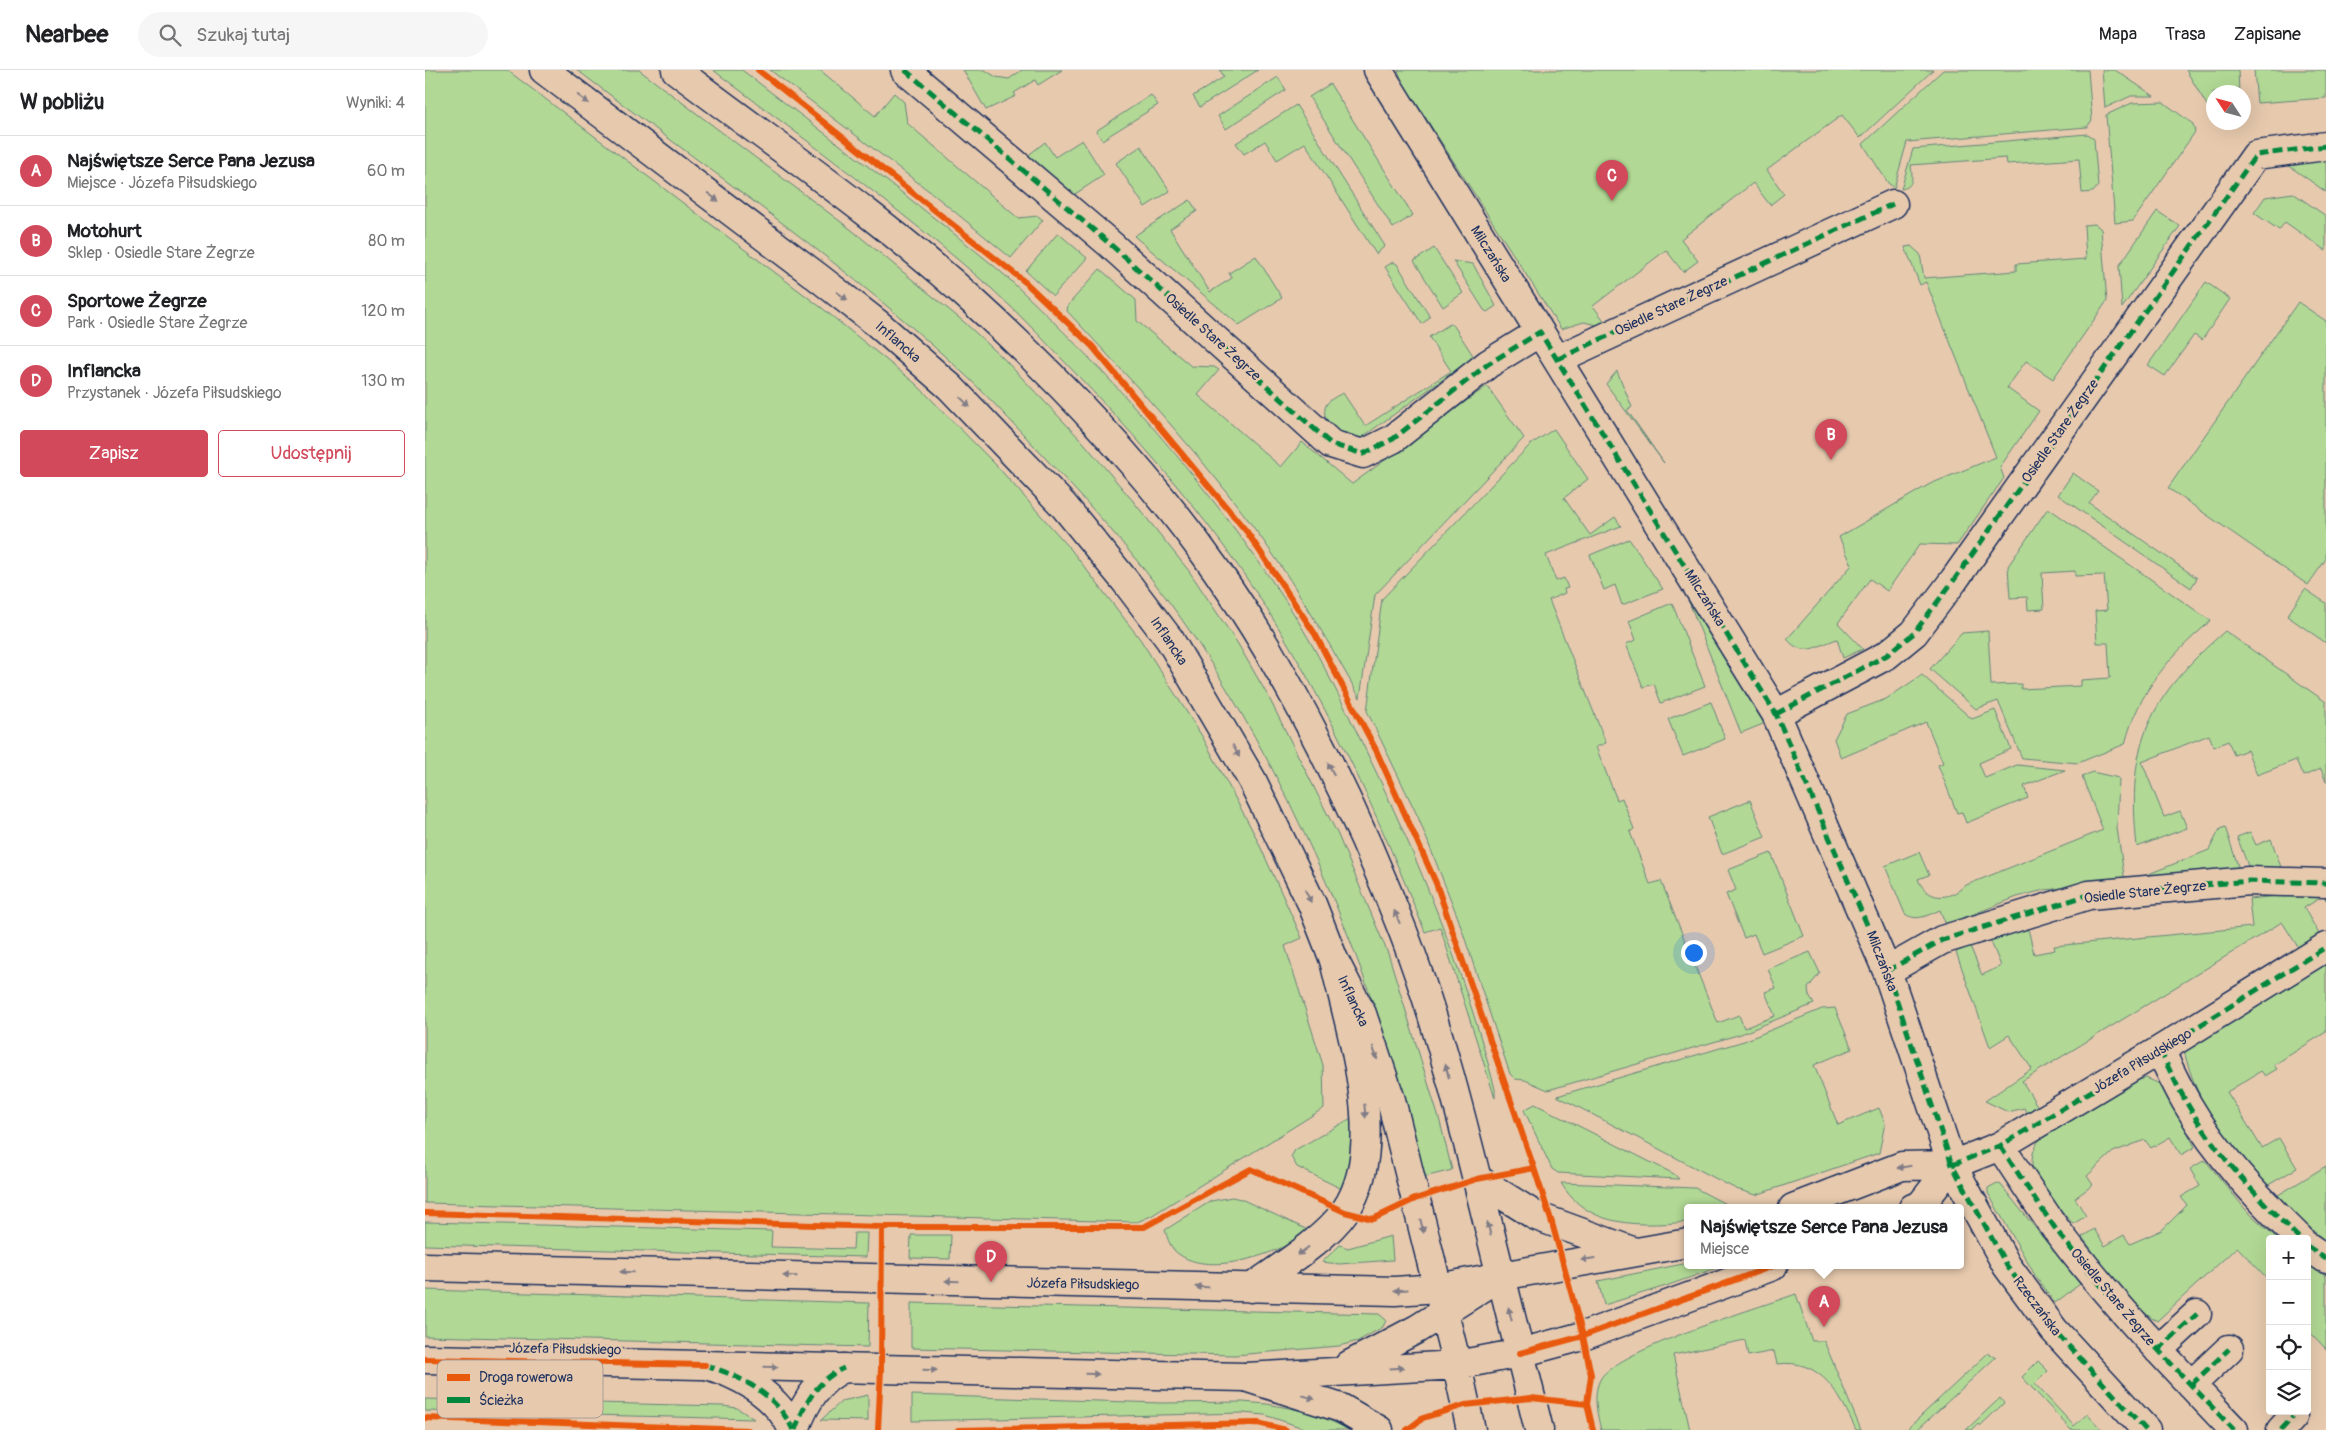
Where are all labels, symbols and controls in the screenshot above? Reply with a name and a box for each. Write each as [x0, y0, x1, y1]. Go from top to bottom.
search box [138, 12, 488, 57]
text: Nearbee [25, 20, 108, 49]
icon: search [156, 21, 184, 49]
text: Szukaj tutaj [196, 23, 290, 47]
text: Mapa [2099, 23, 2137, 46]
text: Trasa [2165, 23, 2206, 46]
text: Zapisane [2234, 23, 2301, 46]
north arrow [2206, 85, 2251, 130]
text: W pobliżu [20, 89, 104, 116]
text: Wyniki: 4 [346, 93, 405, 113]
one-way arrow [576, 94, 589, 105]
text: Najświętsze Serce Pana Jezusa [67, 149, 315, 173]
pin: C [1596, 160, 1628, 201]
text: A [31, 161, 41, 181]
text: 60 m [367, 161, 405, 181]
text: Miejsce · Józefa Piłsudskiego [67, 173, 257, 193]
one-way arrow [706, 192, 719, 203]
text: Motohurt [67, 219, 142, 243]
street label: Milczańska [1467, 223, 1515, 285]
text: B [31, 231, 41, 251]
text: 80 m [368, 231, 405, 251]
text: Sklep · Osiedle Stare Żegrze [67, 243, 255, 263]
street label: Osiedle Stare Żegrze [1612, 272, 1730, 340]
text: Sportowe Żegrze [67, 289, 207, 313]
street label: Osiedle Stare Żegrze [1162, 290, 1264, 384]
one-way arrow [835, 291, 849, 301]
text: C [31, 301, 41, 321]
text: 120 m [361, 301, 405, 321]
text: Park · Osiedle Stare Żegrze [67, 313, 247, 333]
street label: Inflancka [872, 318, 924, 366]
text: Inflancka [67, 359, 141, 383]
text: D [31, 371, 41, 391]
text: 130 m [361, 371, 405, 391]
street label: Osiedle Stare Żegrze [2018, 376, 2102, 486]
text: Przystanek · Józefa Piłsudskiego [67, 383, 282, 403]
one-way arrow [959, 396, 971, 408]
pin: B [1815, 419, 1847, 460]
button: Zapisz [20, 430, 208, 477]
button: Udostępnij [218, 430, 405, 477]
street label: Milczańska [1681, 567, 1729, 629]
street label: Inflancka [1147, 614, 1191, 668]
one-way arrow [1231, 744, 1240, 757]
one-way arrow [1327, 762, 1335, 776]
street label: Osiedle Stare Żegrze [2083, 877, 2207, 907]
one-way arrow [1304, 889, 1312, 903]
one-way arrow [1393, 909, 1401, 924]
street label: Milczańska [1863, 928, 1901, 994]
your location [1681, 940, 1707, 966]
street label: Inflancka [1334, 973, 1372, 1029]
street label: Józefa Piłsudskiego [2089, 1024, 2195, 1097]
one-way arrow [1372, 1045, 1379, 1060]
one-way arrow [1443, 1064, 1451, 1079]
one-way arrow [1361, 1103, 1369, 1119]
one-way arrow [1895, 1163, 1911, 1171]
popup [1684, 1204, 1964, 1269]
text: Najświętsze Serce Pana Jezusa [1700, 1215, 1948, 1239]
one-way arrow [1418, 1219, 1426, 1234]
one-way arrow [1485, 1221, 1493, 1236]
map controls [2266, 1235, 2311, 1415]
button: + [2266, 1235, 2311, 1280]
text: Miejsce [1700, 1239, 1749, 1259]
pin: D [975, 1241, 1007, 1282]
street label: Osiedle Stare Żegrze [2067, 1245, 2159, 1350]
one-way arrow [1296, 1246, 1310, 1256]
one-way arrow [1580, 1256, 1596, 1264]
one-way arrow [619, 1268, 635, 1276]
one-way arrow [781, 1272, 797, 1280]
street label: Rzeczańska [2009, 1273, 2065, 1339]
street label: Józefa Piłsudskiego [1026, 1275, 1140, 1293]
one-way arrow [944, 1277, 960, 1285]
button: − [2266, 1280, 2311, 1325]
one-way arrow [1194, 1283, 1210, 1291]
pin: A [1808, 1286, 1840, 1327]
one-way arrow [1392, 1287, 1408, 1295]
one-way arrow [1506, 1307, 1514, 1322]
button: locate [2266, 1325, 2311, 1370]
street label: Józefa Piłsudskiego [508, 1340, 622, 1358]
legend [437, 1360, 603, 1418]
one-way arrow [764, 1363, 780, 1371]
one-way arrow [1389, 1363, 1405, 1371]
one-way arrow [922, 1366, 938, 1374]
text: Droga rowerowa [479, 1369, 573, 1386]
one-way arrow [1085, 1370, 1101, 1378]
button: layers [2266, 1370, 2311, 1415]
text: Ścieżka [479, 1391, 523, 1409]
one-way arrow [1301, 1393, 1316, 1401]

